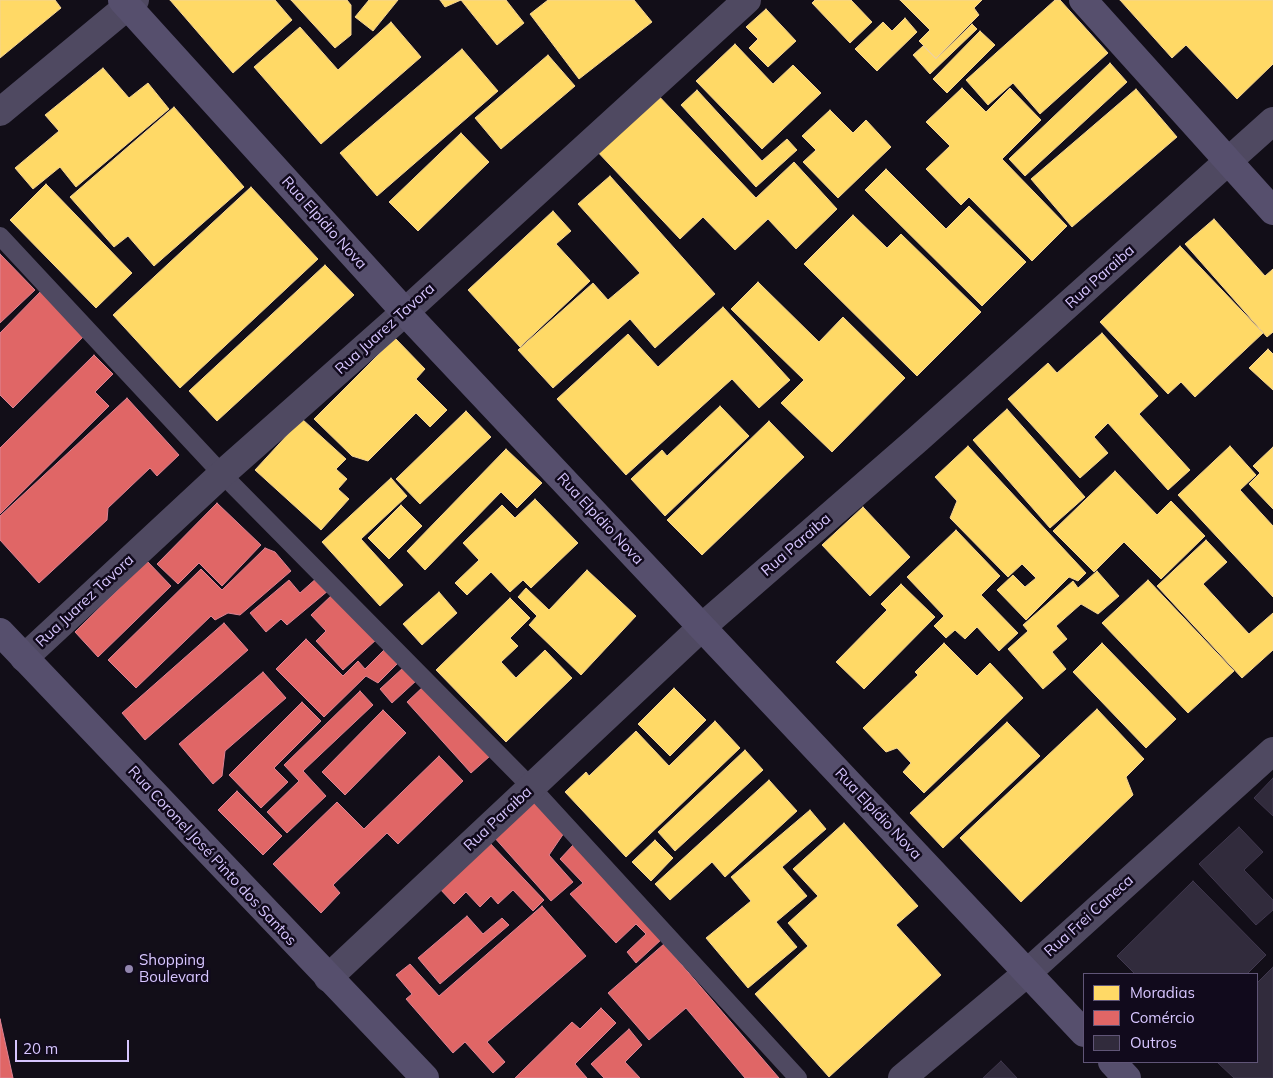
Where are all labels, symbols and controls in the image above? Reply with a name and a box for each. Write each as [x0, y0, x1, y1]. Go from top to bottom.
street label: Rua Elpídio Nova [278, 173, 370, 273]
street label: Rua Paraiba [1062, 241, 1138, 313]
street label: Rua Juarez Tavora [332, 280, 438, 378]
street label: Rua Elpídio Nova [553, 470, 647, 568]
street label: Rua Paraiba [758, 510, 834, 580]
street label: Rua Juarez Tavora [32, 551, 138, 651]
street label: Rua Coronel José Pinto dos Santos [124, 763, 300, 949]
street label: Rua Elpídio Nova [831, 765, 925, 863]
street label: Rua Paraiba [460, 783, 536, 855]
street label: Rua Frei Caneca [1041, 871, 1137, 961]
place label: Shopping Boulevard [139, 951, 209, 986]
marker: Shopping Boulevard [123, 963, 135, 975]
legend [1083, 973, 1258, 1063]
text: Moradias [1130, 983, 1195, 1002]
text: Comércio [1130, 1008, 1195, 1027]
scale bar [18, 1030, 131, 1062]
text: Outros [1130, 1033, 1177, 1052]
text: 20 m [23, 1039, 58, 1058]

